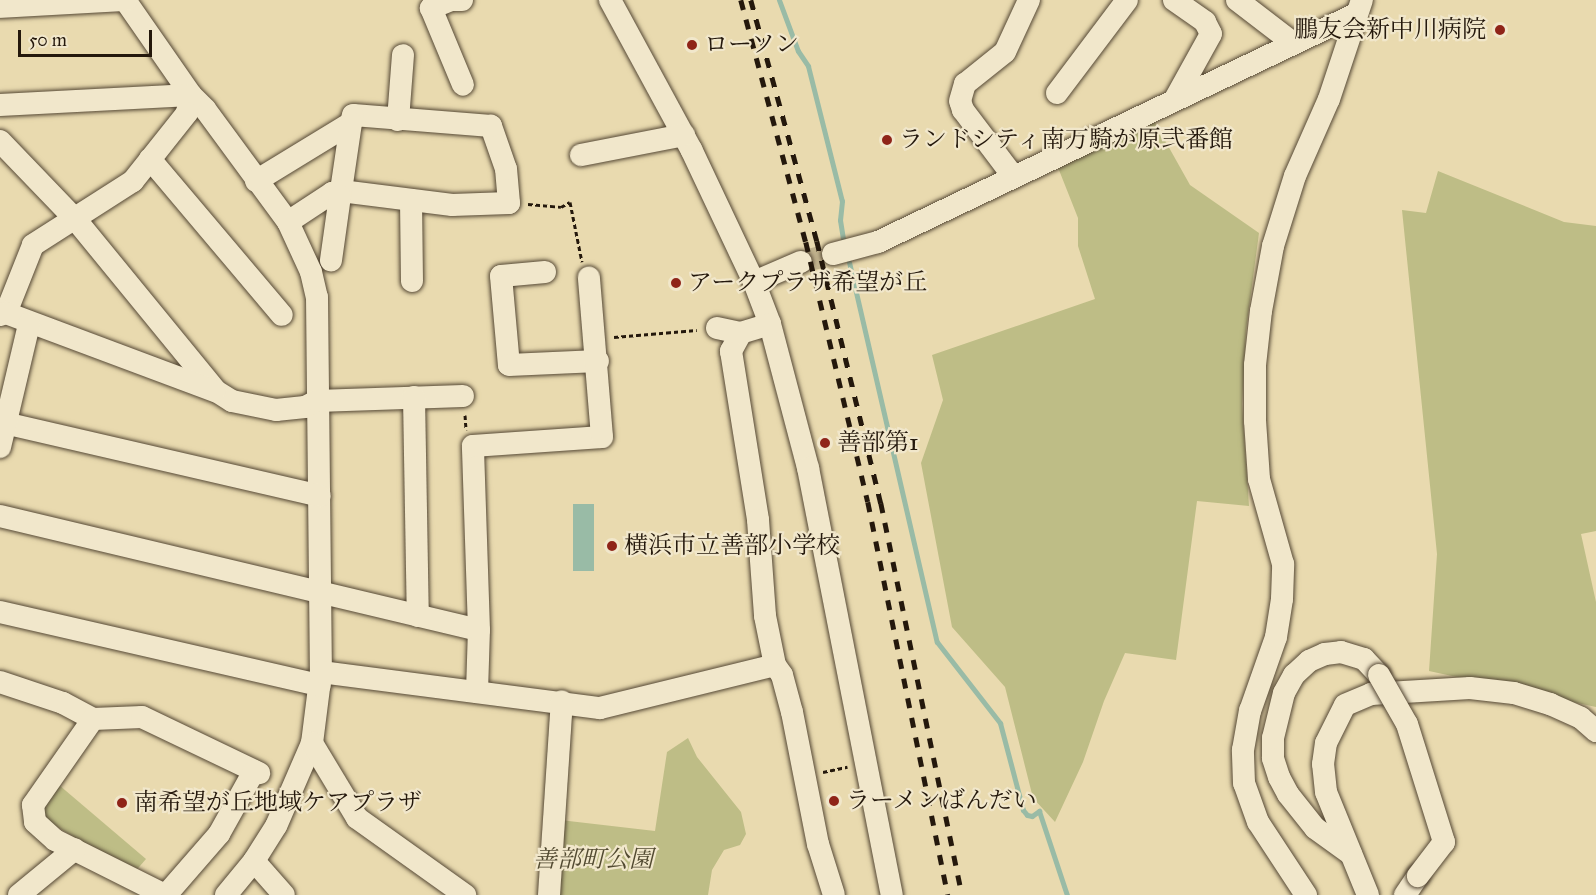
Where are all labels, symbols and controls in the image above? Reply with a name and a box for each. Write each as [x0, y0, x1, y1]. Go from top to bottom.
place label: 鵬友会新中川病院 [1294, 16, 1486, 44]
scale bar [21, 18, 154, 56]
marker: 鵬友会新中川病院 [1491, 21, 1509, 39]
text: 50 m [29, 29, 67, 51]
place label: ローソン [704, 31, 800, 59]
marker: ローソン [685, 38, 699, 52]
place label: ランドシティ南万騎が原弐番館 [899, 126, 1235, 154]
marker: ランドシティ南万騎が原弐番館 [880, 133, 894, 147]
place label: アークプラザ希望が丘 [688, 269, 927, 297]
marker: アークプラザ希望が丘 [669, 276, 683, 290]
place label: 善部第1 [837, 429, 918, 457]
marker: 善部第1 [818, 436, 832, 450]
place label: 横浜市立善部小学校 [624, 532, 840, 560]
marker: 横浜市立善部小学校 [605, 539, 619, 553]
place label: ラーメンばんだい [846, 787, 1038, 815]
place label: 南希望が丘地域ケアプラザ [134, 789, 422, 817]
marker: ラーメンばんだい [827, 794, 841, 808]
marker: 南希望が丘地域ケアプラザ [115, 796, 129, 810]
park label: 善部町公園 [533, 846, 653, 874]

